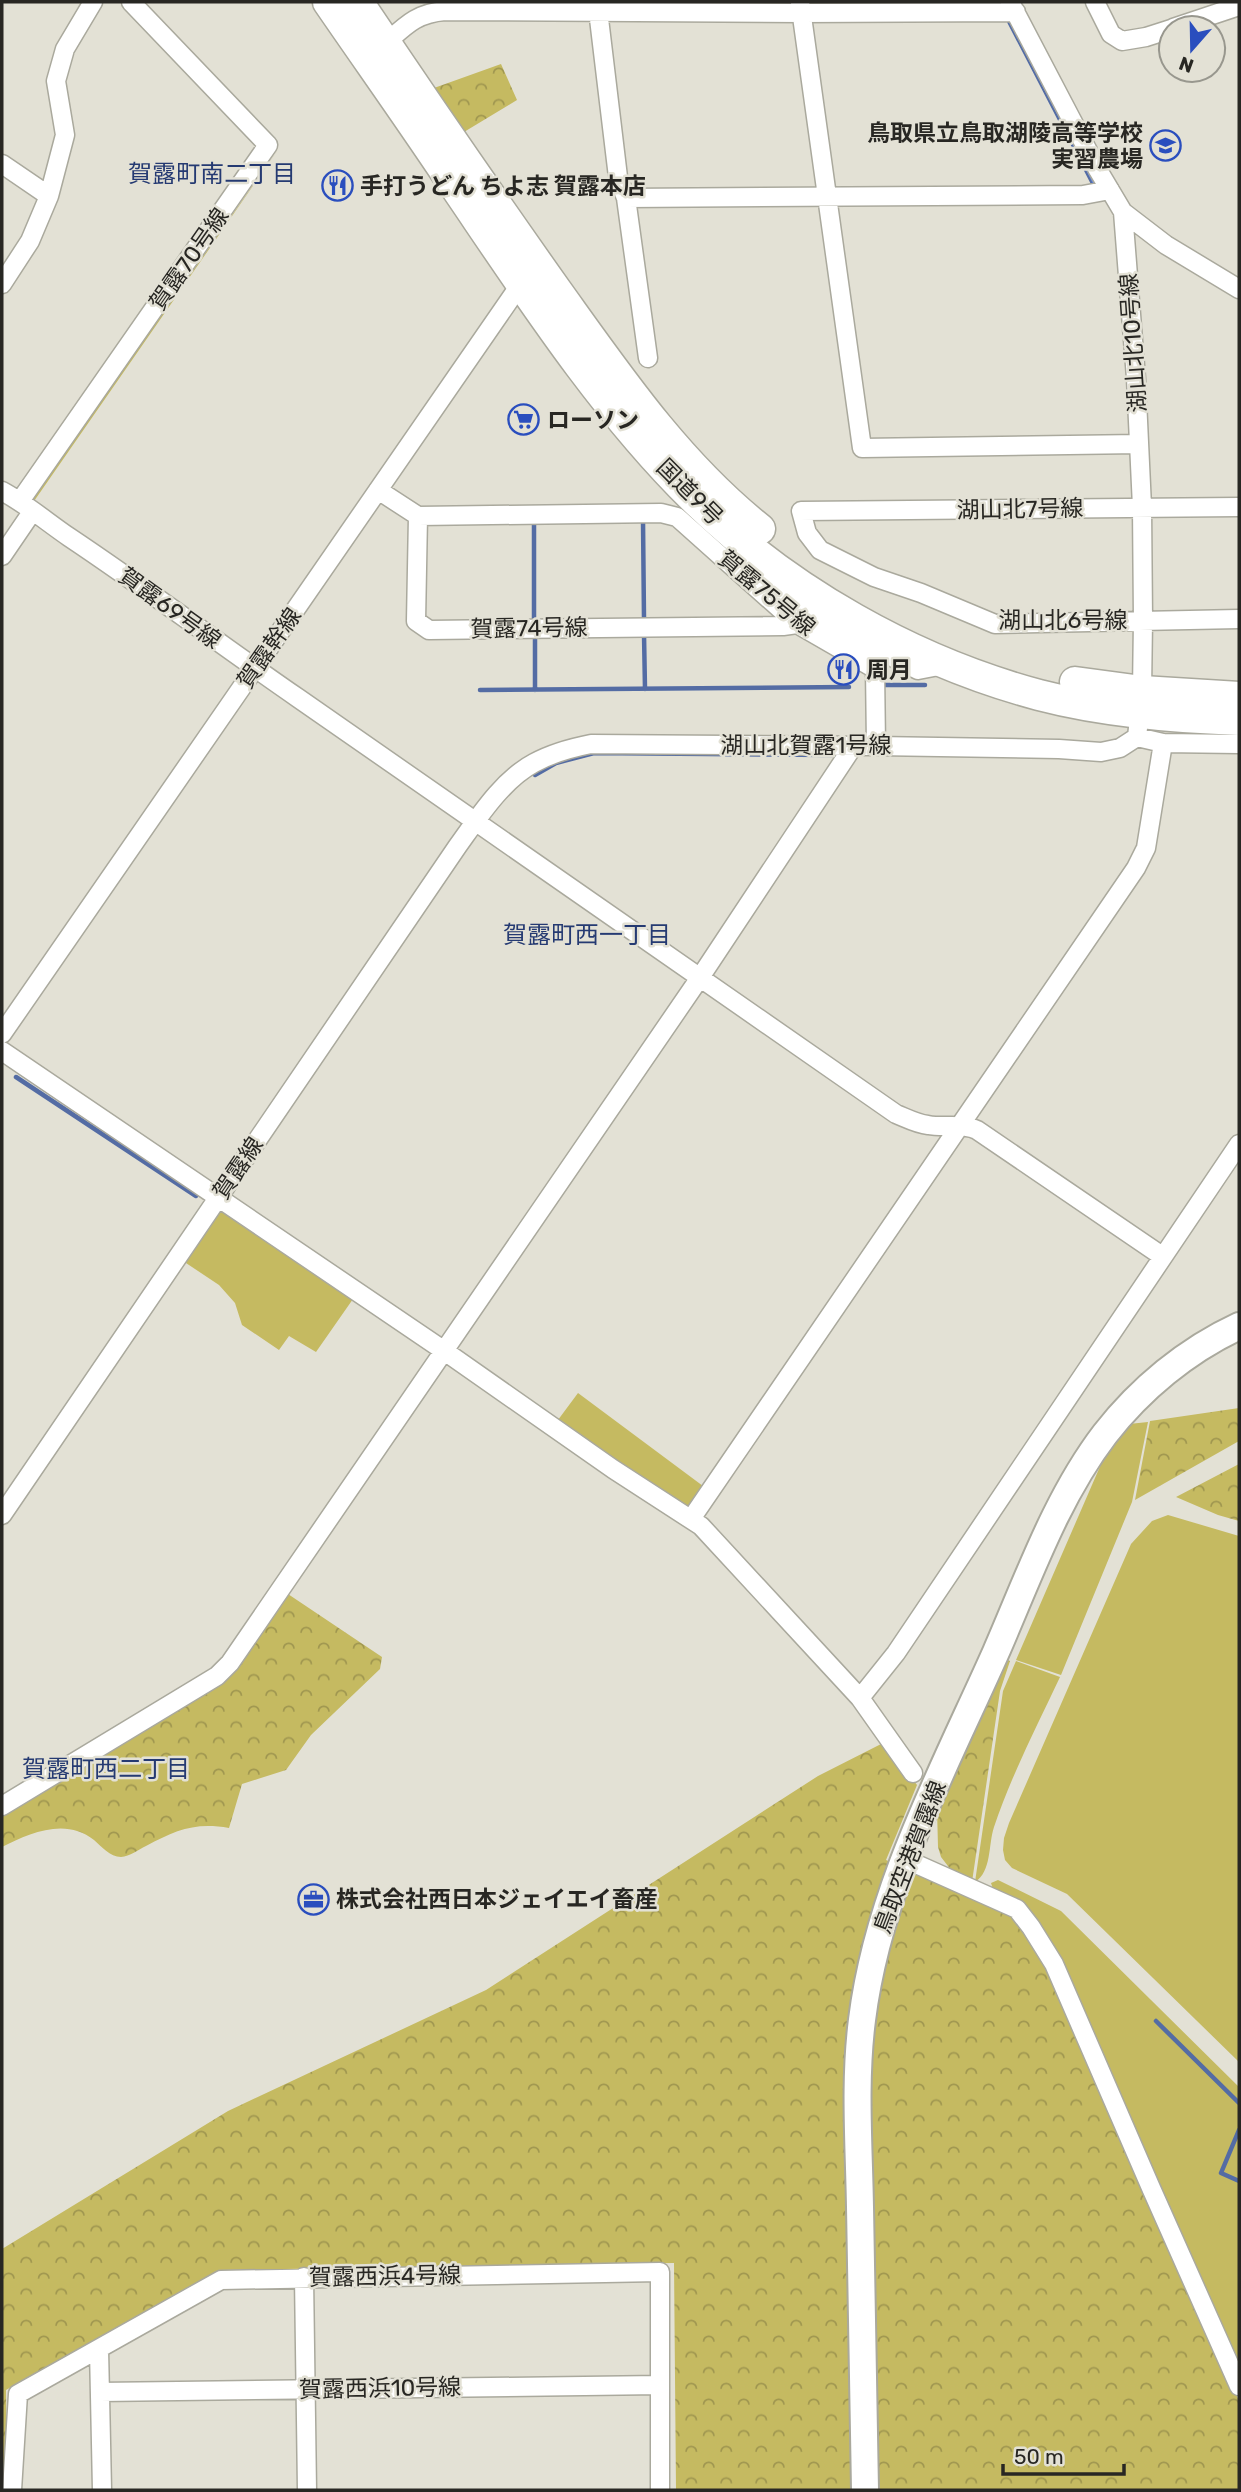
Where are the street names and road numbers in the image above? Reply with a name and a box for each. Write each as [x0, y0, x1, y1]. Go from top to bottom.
street label: 賀露70号線 [144, 202, 234, 316]
street label: 湖山北10号線 [1114, 272, 1152, 414]
street label: 国道9号 [651, 453, 729, 531]
street label: 湖山北7号線 [956, 494, 1084, 524]
street label: 賀露75号線 [713, 545, 821, 641]
street label: 賀露69号線 [113, 562, 227, 654]
street label: 賀露幹線 [231, 602, 307, 694]
street label: 湖山北6号線 [999, 606, 1127, 634]
street label: 賀露74号線 [470, 613, 588, 643]
street label: 湖山北賀露1号線 [721, 731, 891, 759]
street label: 賀露線 [207, 1132, 269, 1204]
street label: 鳥取空港賀露線 [868, 1777, 952, 1937]
street label: 賀露西浜4号線 [309, 2261, 461, 2291]
street label: 賀露西浜10号線 [299, 2373, 461, 2403]

